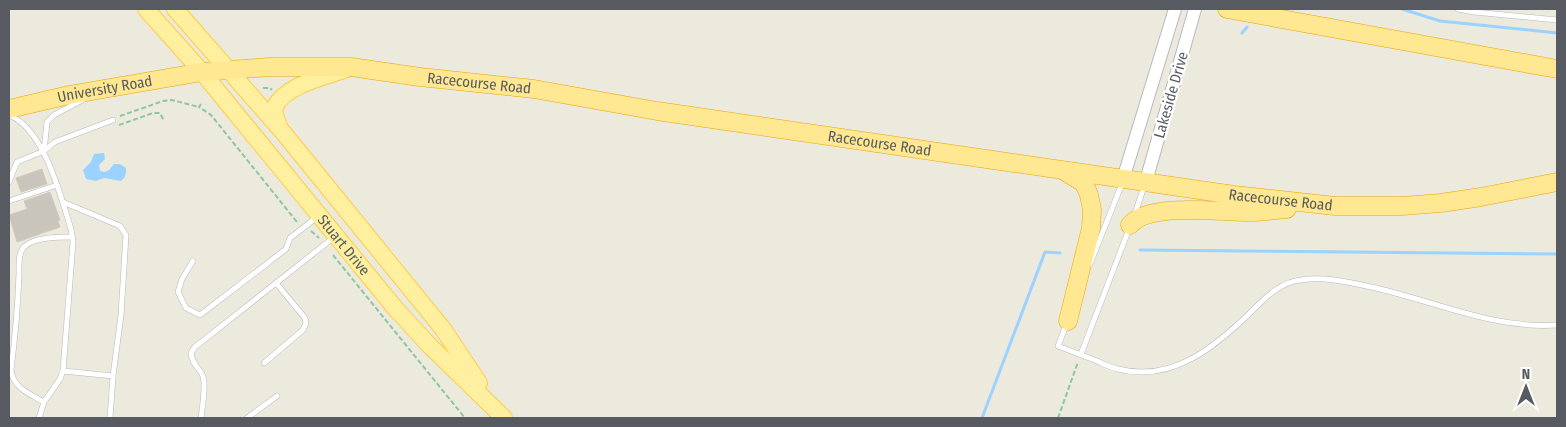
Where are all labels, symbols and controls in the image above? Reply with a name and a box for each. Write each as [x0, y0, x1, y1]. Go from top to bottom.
street label: Lakeside Drive [1150, 50, 1192, 140]
street label: Racecourse Road [426, 69, 532, 98]
street label: University Road [56, 72, 154, 106]
street label: Racecourse Road [827, 127, 933, 160]
street label: Racecourse Road [1227, 185, 1333, 215]
street label: Stuart Drive [314, 211, 374, 279]
north arrow [1501, 362, 1551, 412]
text: N [1522, 366, 1530, 383]

